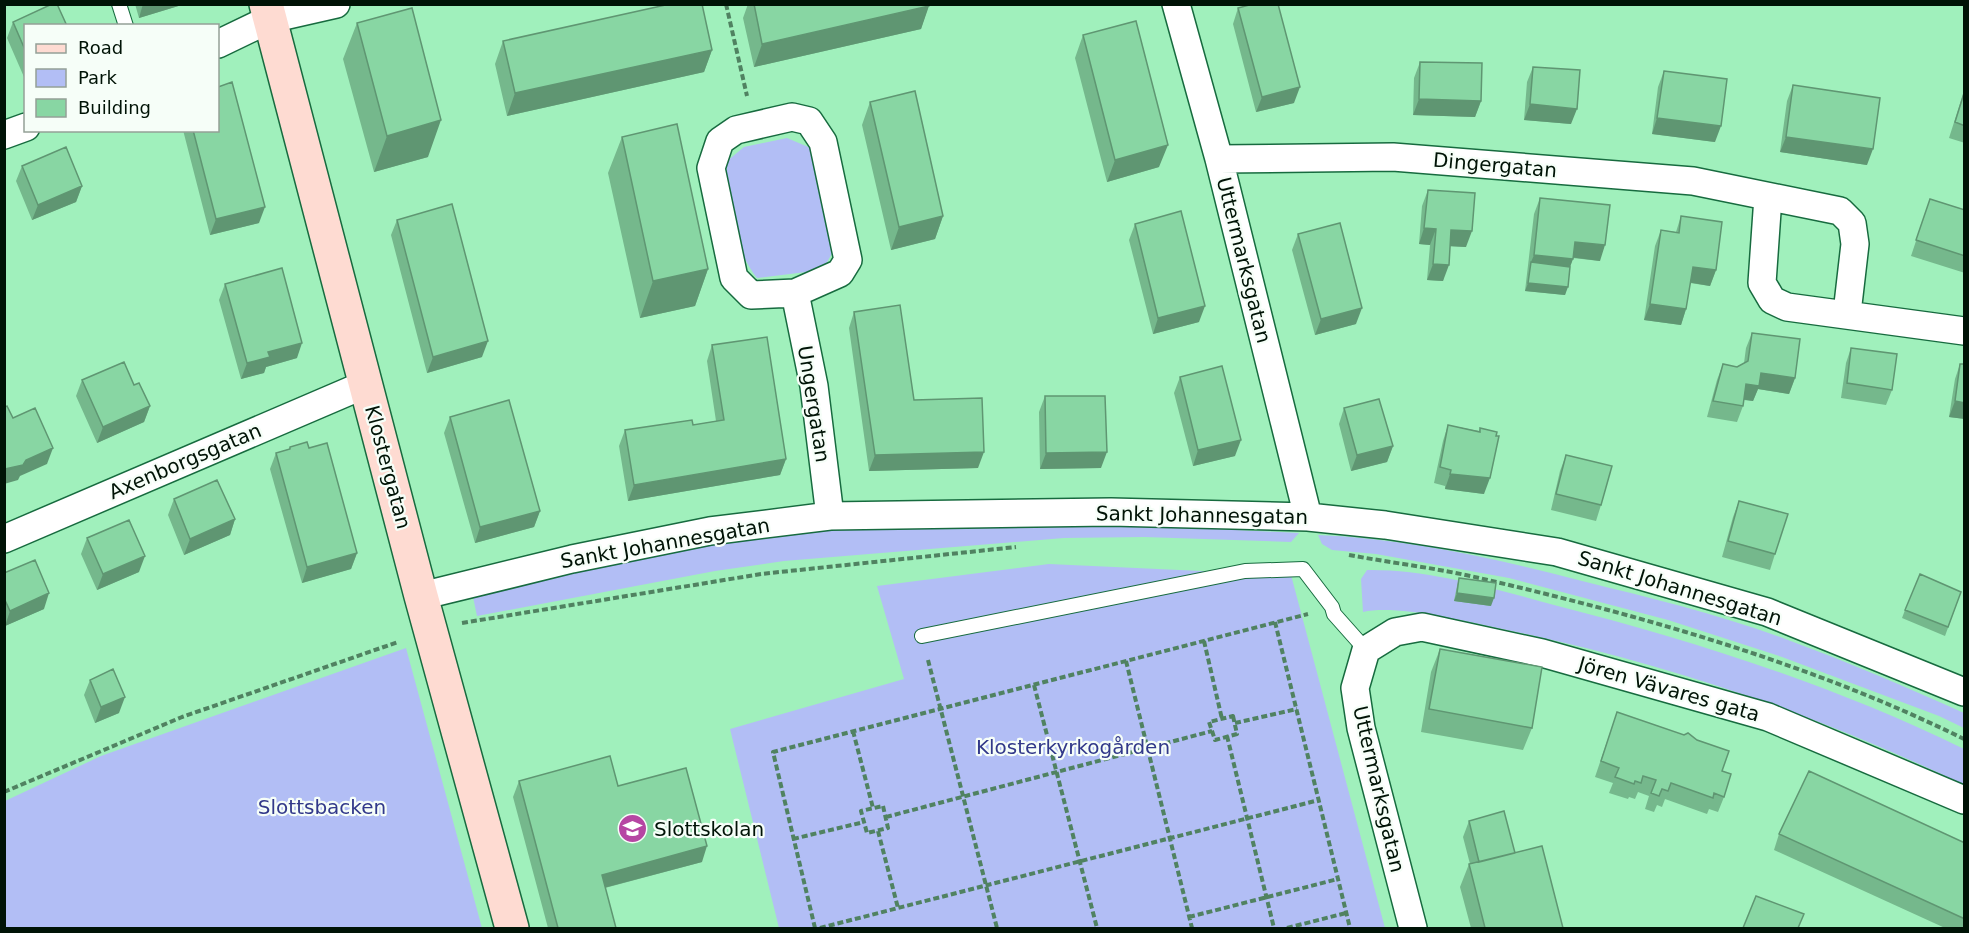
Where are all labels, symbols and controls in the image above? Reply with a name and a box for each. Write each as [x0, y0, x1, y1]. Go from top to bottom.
legend [24, 24, 219, 132]
text: Road [78, 37, 123, 58]
text: Park [78, 67, 117, 88]
text: Building [78, 97, 151, 118]
street label: Dingergatan [1432, 148, 1558, 182]
street label: Uttermarksgatan [1212, 175, 1276, 345]
street label: Ungergatan [793, 344, 835, 464]
street label: Klostergatan [360, 403, 416, 531]
street label: Axenborgsgatan [105, 418, 265, 504]
street label: Sankt Johannesgatan [1096, 501, 1308, 529]
street label: Sankt Johannesgatan [558, 513, 772, 573]
street label: Sankt Johannesgatan [1575, 545, 1785, 631]
street label: Jören Vävares gata [1574, 651, 1763, 726]
street label: Uttermarksgatan [1348, 703, 1410, 875]
park label: Klosterkyrkogården [976, 735, 1170, 759]
park label: Slottsbacken [258, 795, 386, 819]
school or university icon: Slottskolan [617, 813, 649, 845]
place label: Slottskolan [654, 817, 764, 841]

